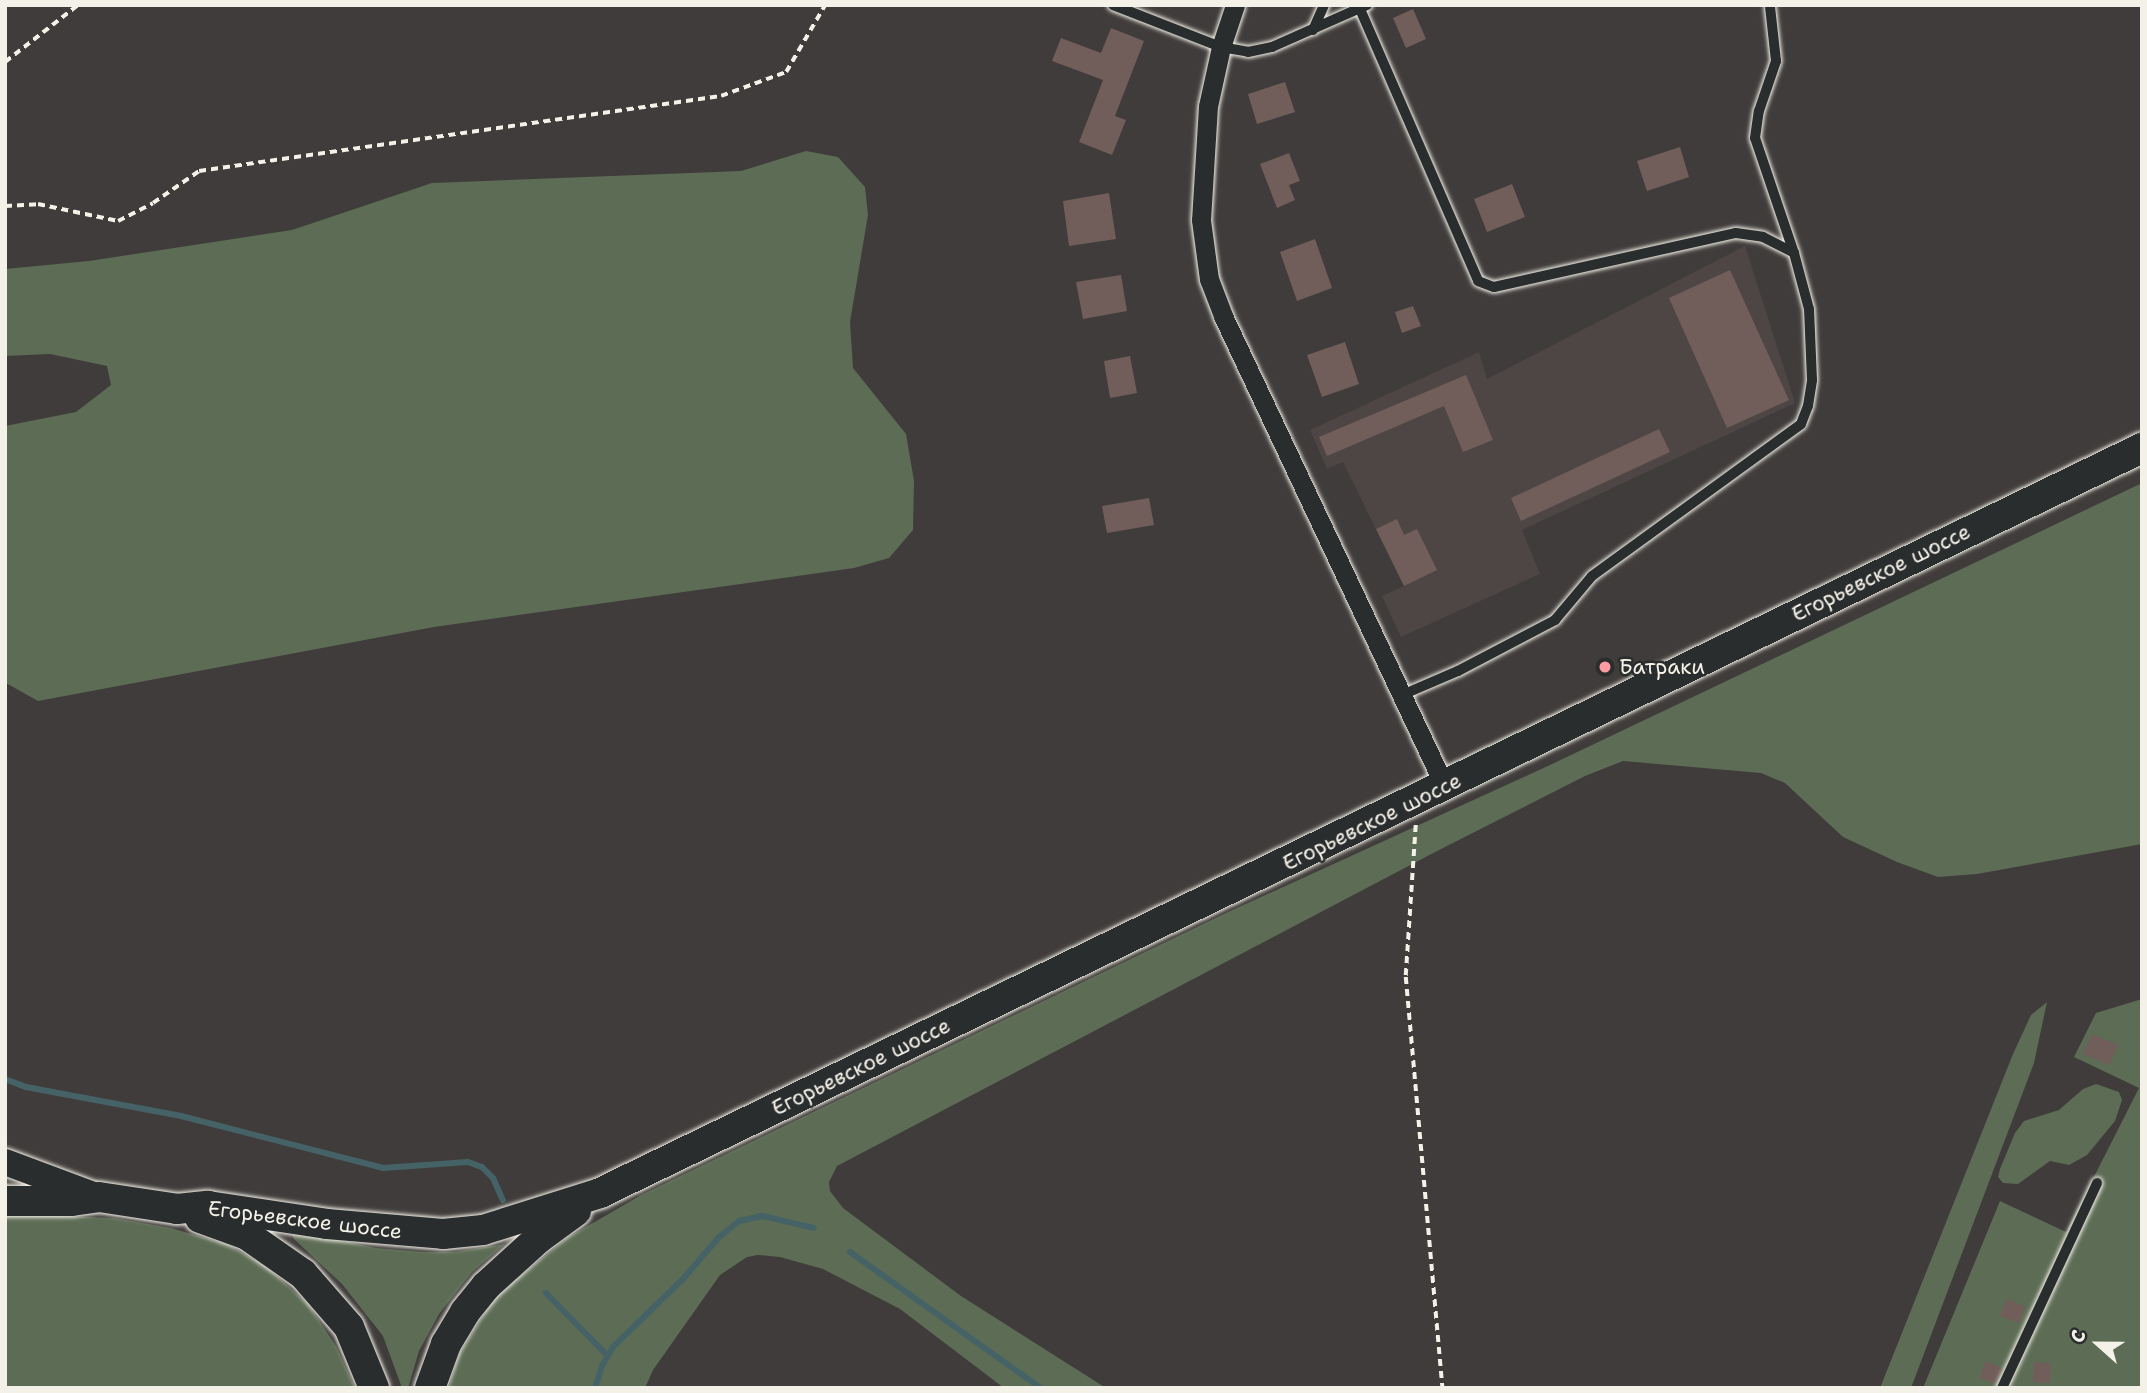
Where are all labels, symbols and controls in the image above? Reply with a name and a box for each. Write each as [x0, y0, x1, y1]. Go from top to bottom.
street label: Егорьевское шоссе [1788, 519, 1974, 627]
place label: Батраки [1619, 654, 1705, 680]
marker: Батраки [1597, 659, 1613, 675]
street label: Егорьевское шоссе [1279, 768, 1465, 876]
street label: Егорьевское шоссе [768, 1013, 954, 1121]
street label: Егорьевское шоссе [207, 1196, 403, 1244]
north arrow [2063, 1309, 2133, 1379]
text: С [2064, 1326, 2092, 1346]

